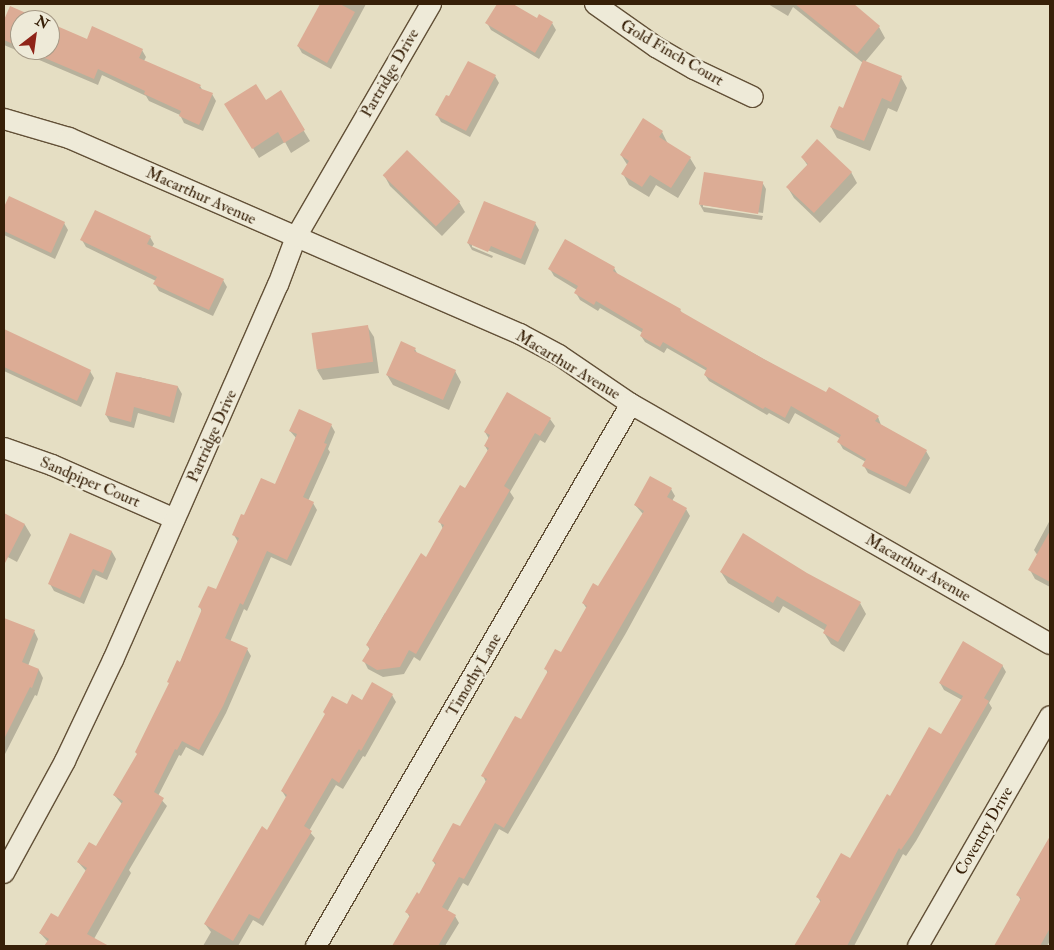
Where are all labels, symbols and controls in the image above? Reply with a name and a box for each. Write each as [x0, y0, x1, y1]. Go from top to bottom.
north arrow [10, 10, 60, 60]
text: N [33, 12, 52, 33]
street label: Gold Finch Court [617, 16, 727, 90]
street label: Partridge Drive [357, 25, 423, 121]
street label: Macarthur Avenue [143, 163, 259, 229]
street label: Macarthur Avenue [512, 326, 624, 404]
street label: Partridge Drive [183, 387, 241, 485]
street label: Sandpiper Court [37, 452, 143, 512]
street label: Macarthur Avenue [862, 530, 974, 606]
street label: Timothy Lane [442, 630, 506, 720]
street label: Coventry Drive [951, 783, 1017, 879]

